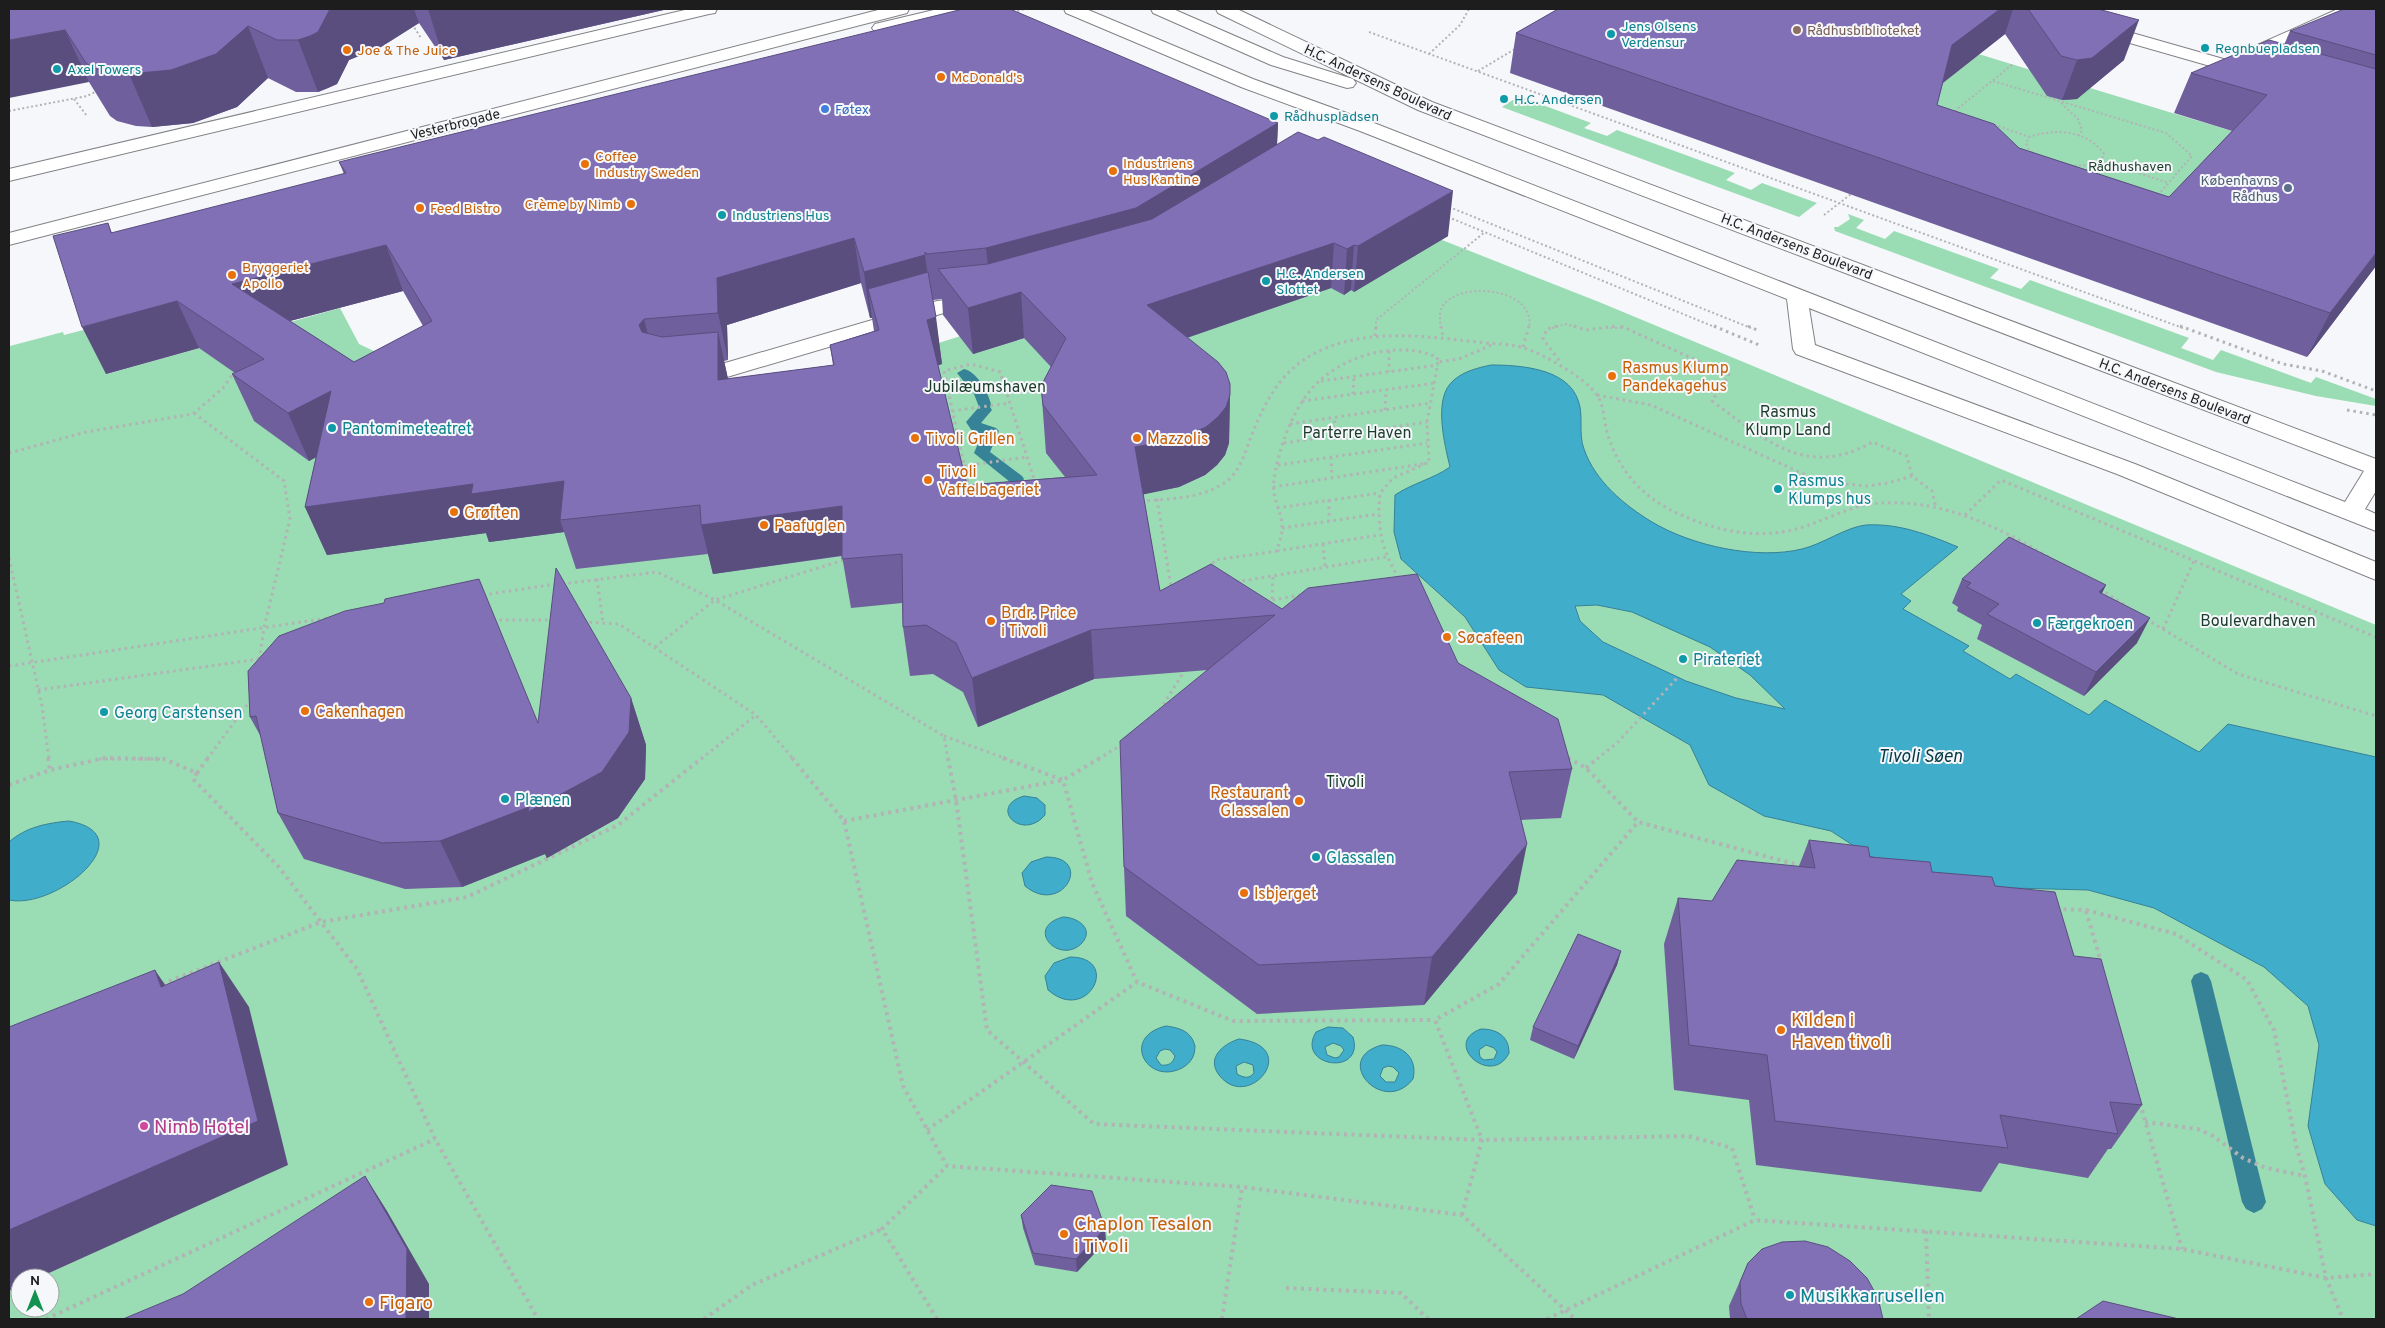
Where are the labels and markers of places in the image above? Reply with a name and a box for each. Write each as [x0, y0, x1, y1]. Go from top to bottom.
place label: Jens Olsens Verdensur [1621, 19, 1697, 52]
place label: Rådhusbiblioteket [1807, 23, 1920, 40]
marker: Rådhusbiblioteket [1791, 24, 1803, 36]
marker: Jens Olsens Verdensur [1605, 28, 1617, 40]
place label: Regnbuepladsen [2215, 41, 2320, 58]
marker: Regnbuepladsen [2199, 42, 2211, 54]
place label: Joe & The Juice [357, 43, 457, 60]
marker: Joe & The Juice [341, 44, 353, 56]
place label: Axel Towers [67, 62, 141, 79]
marker: Axel Towers [51, 63, 63, 75]
place label: McDonald's [951, 70, 1023, 87]
marker: McDonald's [935, 71, 947, 83]
place label: H.C. Andersen [1514, 92, 1602, 109]
marker: H.C. Andersen [1498, 93, 1510, 105]
place label: Føtex [835, 102, 869, 119]
marker: Føtex [819, 103, 831, 115]
place label: Rådhuspladsen [1284, 109, 1379, 126]
marker: Rådhuspladsen [1268, 110, 1280, 122]
place label: Coffee Industry Sweden [595, 149, 699, 182]
place label: Industriens Hus Kantine [1123, 156, 1199, 189]
marker: Coffee Industry Sweden [579, 158, 591, 170]
marker: Industriens Hus Kantine [1107, 165, 1119, 177]
place label: Københavns Rådhus [2201, 173, 2278, 206]
marker: Københavns Rådhus [2282, 182, 2294, 194]
place label: Crème by Nimb [524, 197, 621, 214]
marker: Crème by Nimb [625, 198, 637, 210]
place label: Feed Bistro [430, 201, 500, 218]
marker: Feed Bistro [414, 202, 426, 214]
place label: Industriens Hus [732, 208, 830, 225]
marker: Industriens Hus [716, 209, 728, 221]
place label: Bryggeriet Apollo [242, 260, 309, 293]
place label: H.C. Andersen Slottet [1276, 266, 1364, 299]
marker: Bryggeriet Apollo [226, 269, 238, 281]
marker: H.C. Andersen Slottet [1260, 275, 1272, 287]
place label: Rasmus Klump Pandekagehus [1622, 359, 1729, 397]
marker: Rasmus Klump Pandekagehus [1606, 370, 1618, 382]
place label: Pantomimeteatret [342, 420, 472, 440]
marker: Pantomimeteatret [326, 422, 338, 434]
place label: Tivoli Grillen [925, 430, 1015, 450]
place label: Mazzolis [1147, 430, 1209, 450]
marker: Tivoli Grillen [909, 432, 921, 444]
marker: Mazzolis [1131, 432, 1143, 444]
place label: Tivoli Vaffelbageriet [938, 463, 1040, 501]
place label: Rasmus Klumps hus [1788, 472, 1871, 510]
marker: Tivoli Vaffelbageriet [922, 474, 934, 486]
marker: Rasmus Klumps hus [1772, 483, 1784, 495]
place label: Grøften [464, 504, 519, 524]
marker: Grøften [448, 506, 460, 518]
place label: Paafuglen [774, 517, 846, 537]
marker: Paafuglen [758, 519, 770, 531]
place label: Brdr. Price i Tivoli [1001, 604, 1076, 642]
marker: Brdr. Price i Tivoli [985, 615, 997, 627]
place label: Færgekroen [2047, 615, 2133, 635]
marker: Færgekroen [2031, 617, 2043, 629]
place label: Søcafeen [1457, 629, 1523, 649]
marker: Søcafeen [1441, 631, 1453, 643]
place label: Pirateriet [1693, 651, 1761, 671]
marker: Pirateriet [1677, 653, 1689, 665]
place label: Cakenhagen [315, 703, 404, 723]
place label: Georg Carstensen [114, 704, 243, 724]
marker: Cakenhagen [299, 705, 311, 717]
marker: Georg Carstensen [98, 706, 110, 718]
place label: Restaurant Glassalen [1210, 784, 1289, 822]
place label: Plænen [515, 791, 570, 811]
marker: Plænen [499, 793, 511, 805]
marker: Restaurant Glassalen [1293, 795, 1305, 807]
place label: Glassalen [1326, 849, 1395, 869]
marker: Glassalen [1310, 851, 1322, 863]
place label: Isbjerget [1254, 885, 1317, 905]
marker: Isbjerget [1238, 887, 1250, 899]
place label: Kilden i Haven tivoli [1791, 1009, 1891, 1055]
marker: Kilden i Haven tivoli [1775, 1024, 1787, 1036]
place label: Nimb Hotel [154, 1116, 249, 1140]
marker: Nimb Hotel [138, 1120, 150, 1132]
place label: Chaplon Tesalon i Tivoli [1074, 1213, 1212, 1259]
marker: Chaplon Tesalon i Tivoli [1058, 1228, 1070, 1240]
place label: Musikkarrusellen [1800, 1285, 1945, 1309]
marker: Musikkarrusellen [1784, 1289, 1796, 1301]
place label: Figaro [379, 1292, 433, 1316]
marker: Figaro [363, 1296, 375, 1308]

